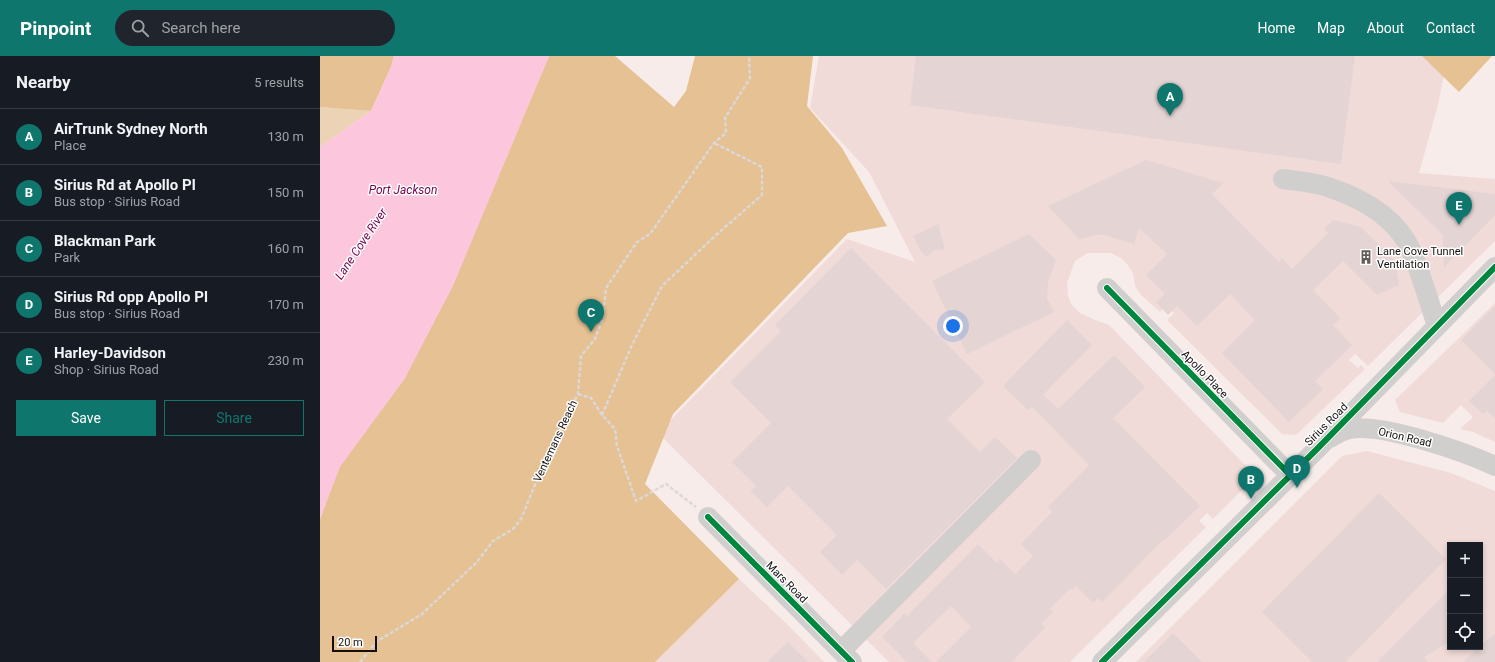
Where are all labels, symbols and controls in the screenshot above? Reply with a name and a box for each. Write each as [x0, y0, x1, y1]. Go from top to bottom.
search box [115, 10, 395, 46]
text: Pinpoint [20, 17, 91, 40]
icon: search [129, 17, 151, 39]
text: Search here [161, 19, 240, 37]
text: Home [1257, 20, 1295, 36]
text: Map [1317, 20, 1345, 36]
text: About [1367, 20, 1404, 36]
text: Contact [1426, 20, 1475, 36]
text: Nearby [16, 72, 71, 92]
text: 5 results [254, 75, 304, 90]
pin: A [1157, 83, 1183, 116]
text: AirTrunk Sydney North [54, 120, 208, 138]
text: A [25, 129, 33, 144]
text: 130 m [267, 129, 304, 144]
text: Place [54, 138, 86, 153]
text: Sirius Rd at Apollo Pl [54, 176, 196, 194]
water label: Port Jackson [369, 183, 437, 197]
text: B [25, 185, 33, 200]
text: 150 m [267, 185, 304, 200]
pin: E [1446, 192, 1472, 225]
text: Bus stop · Sirius Road [54, 194, 180, 209]
water label: Lane Cove River [332, 205, 390, 282]
text: Blackman Park [54, 232, 156, 250]
text: C [25, 241, 33, 256]
text: 160 m [267, 241, 304, 256]
place label: Lane Cove Tunnel Ventilation [1377, 245, 1463, 271]
building icon: Lane Cove Tunnel Ventilation [1358, 249, 1374, 265]
text: Park [54, 250, 80, 265]
text: Sirius Rd opp Apollo Pl [54, 288, 208, 306]
text: D [25, 297, 33, 312]
text: 170 m [267, 297, 304, 312]
pin: C [578, 299, 604, 332]
text: Bus stop · Sirius Road [54, 306, 180, 321]
your location [943, 316, 963, 336]
text: Harley-Davidson [54, 344, 166, 362]
street label: Apollo Place [1179, 348, 1231, 401]
text: E [25, 353, 33, 368]
text: 230 m [267, 353, 304, 368]
text: Shop · Sirius Road [54, 362, 159, 377]
street label: Ventemans Reach [531, 398, 580, 484]
button: Save [16, 400, 156, 436]
button: Share [164, 400, 304, 436]
street label: Sirius Road [1302, 400, 1351, 449]
street label: Orion Road [1377, 425, 1433, 450]
pin: D [1284, 455, 1310, 488]
pin: B [1238, 466, 1264, 499]
map controls [1447, 542, 1483, 650]
button: + [1447, 542, 1483, 578]
street label: Mars Road [763, 559, 810, 606]
button: − [1447, 578, 1483, 614]
button: locate [1447, 614, 1483, 650]
scale bar [332, 634, 377, 653]
text: 20 m [338, 636, 363, 649]

